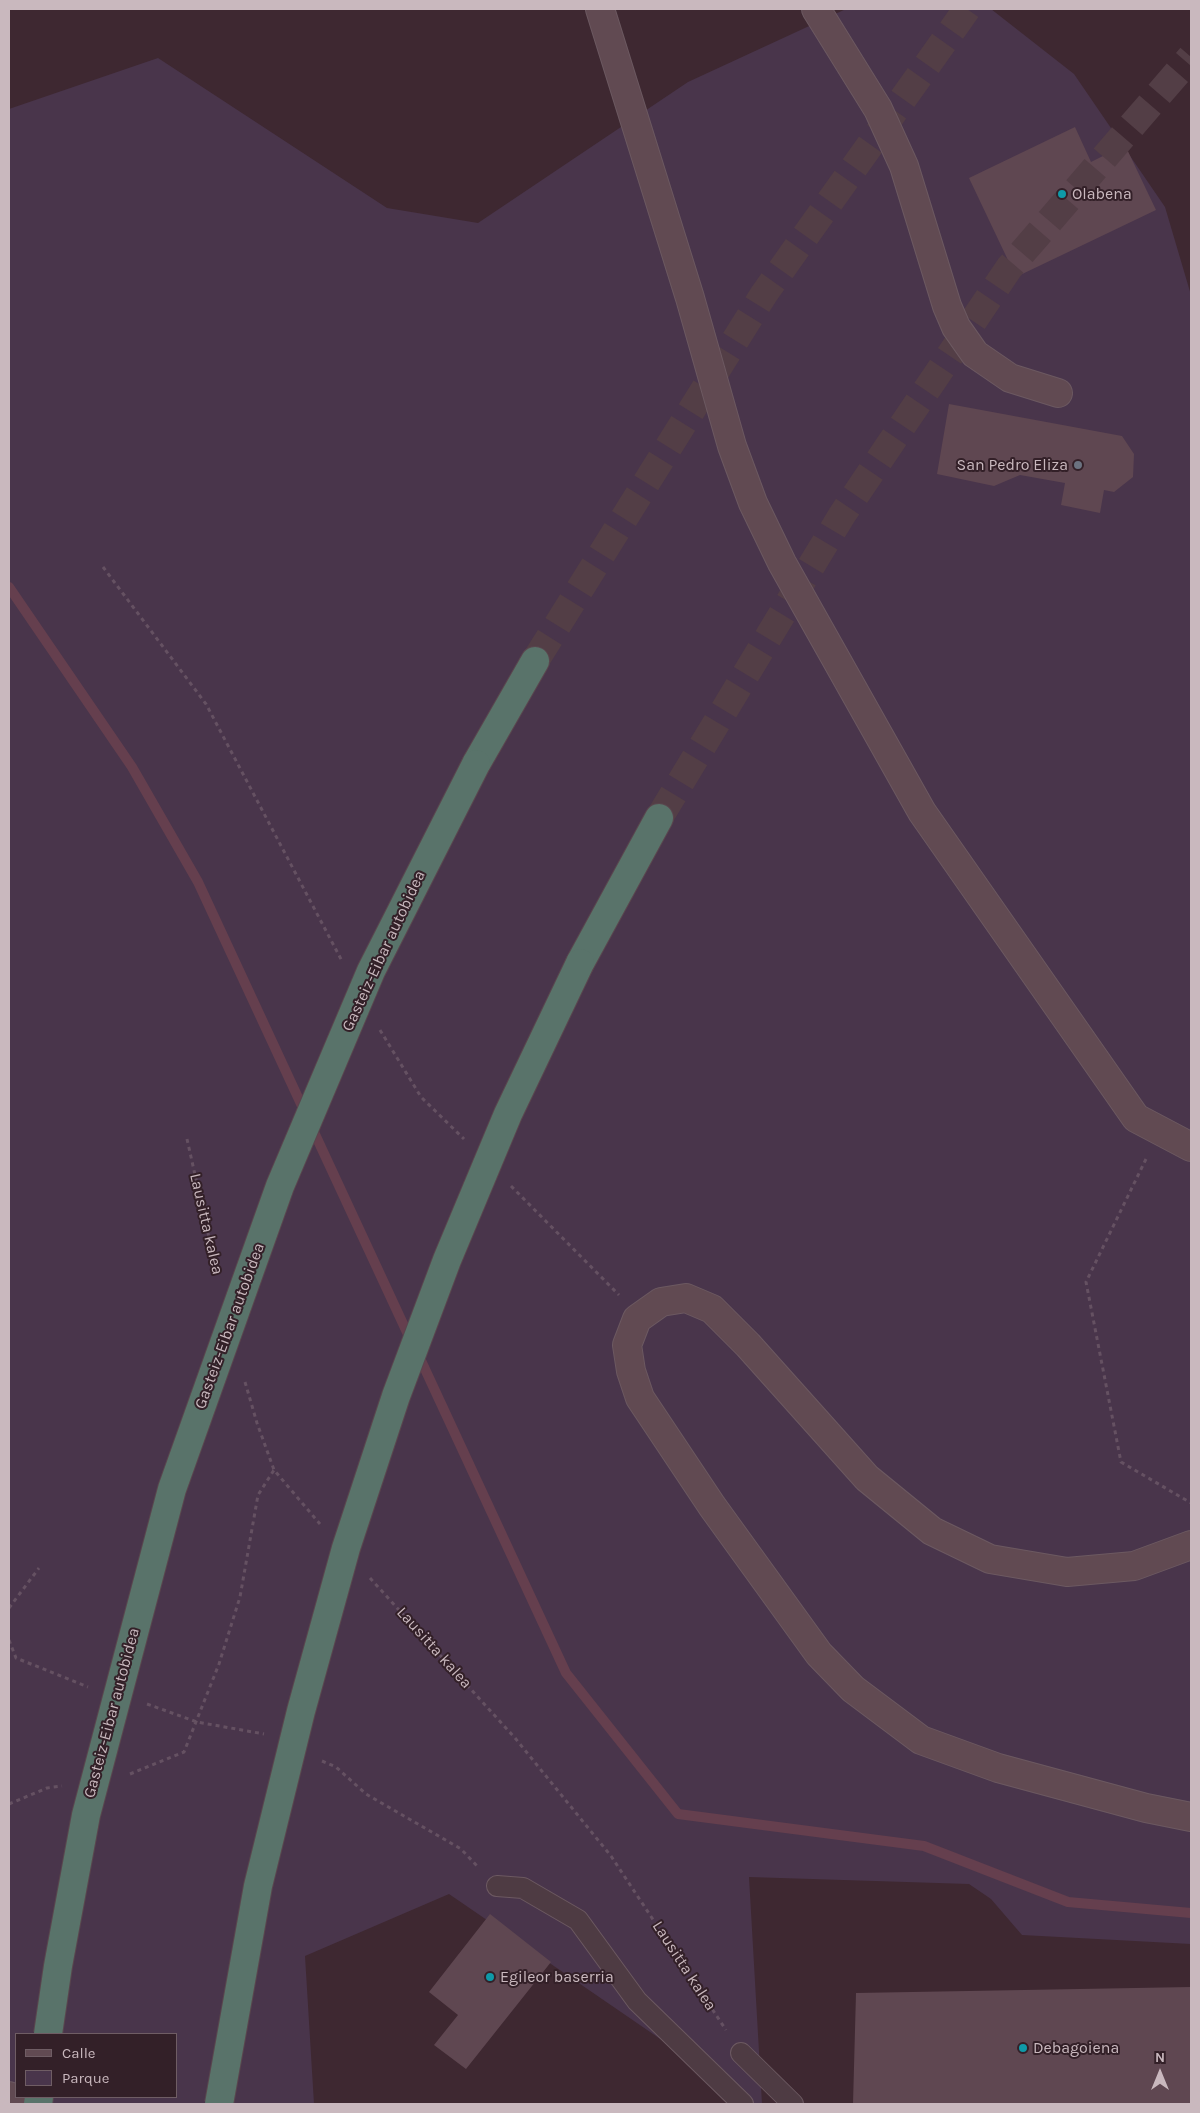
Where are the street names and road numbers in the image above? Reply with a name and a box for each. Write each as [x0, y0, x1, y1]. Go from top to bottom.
street label: Gasteiz-Eibar autobidea [338, 867, 430, 1035]
street label: Lausitta kalea [185, 1172, 227, 1276]
street label: Gasteiz-Eibar autobidea [191, 1240, 269, 1412]
street label: Lausitta kalea [392, 1603, 476, 1693]
street label: Gasteiz-Eibar autobidea [80, 1626, 144, 1800]
street label: Lausitta kalea [648, 1918, 720, 2014]

